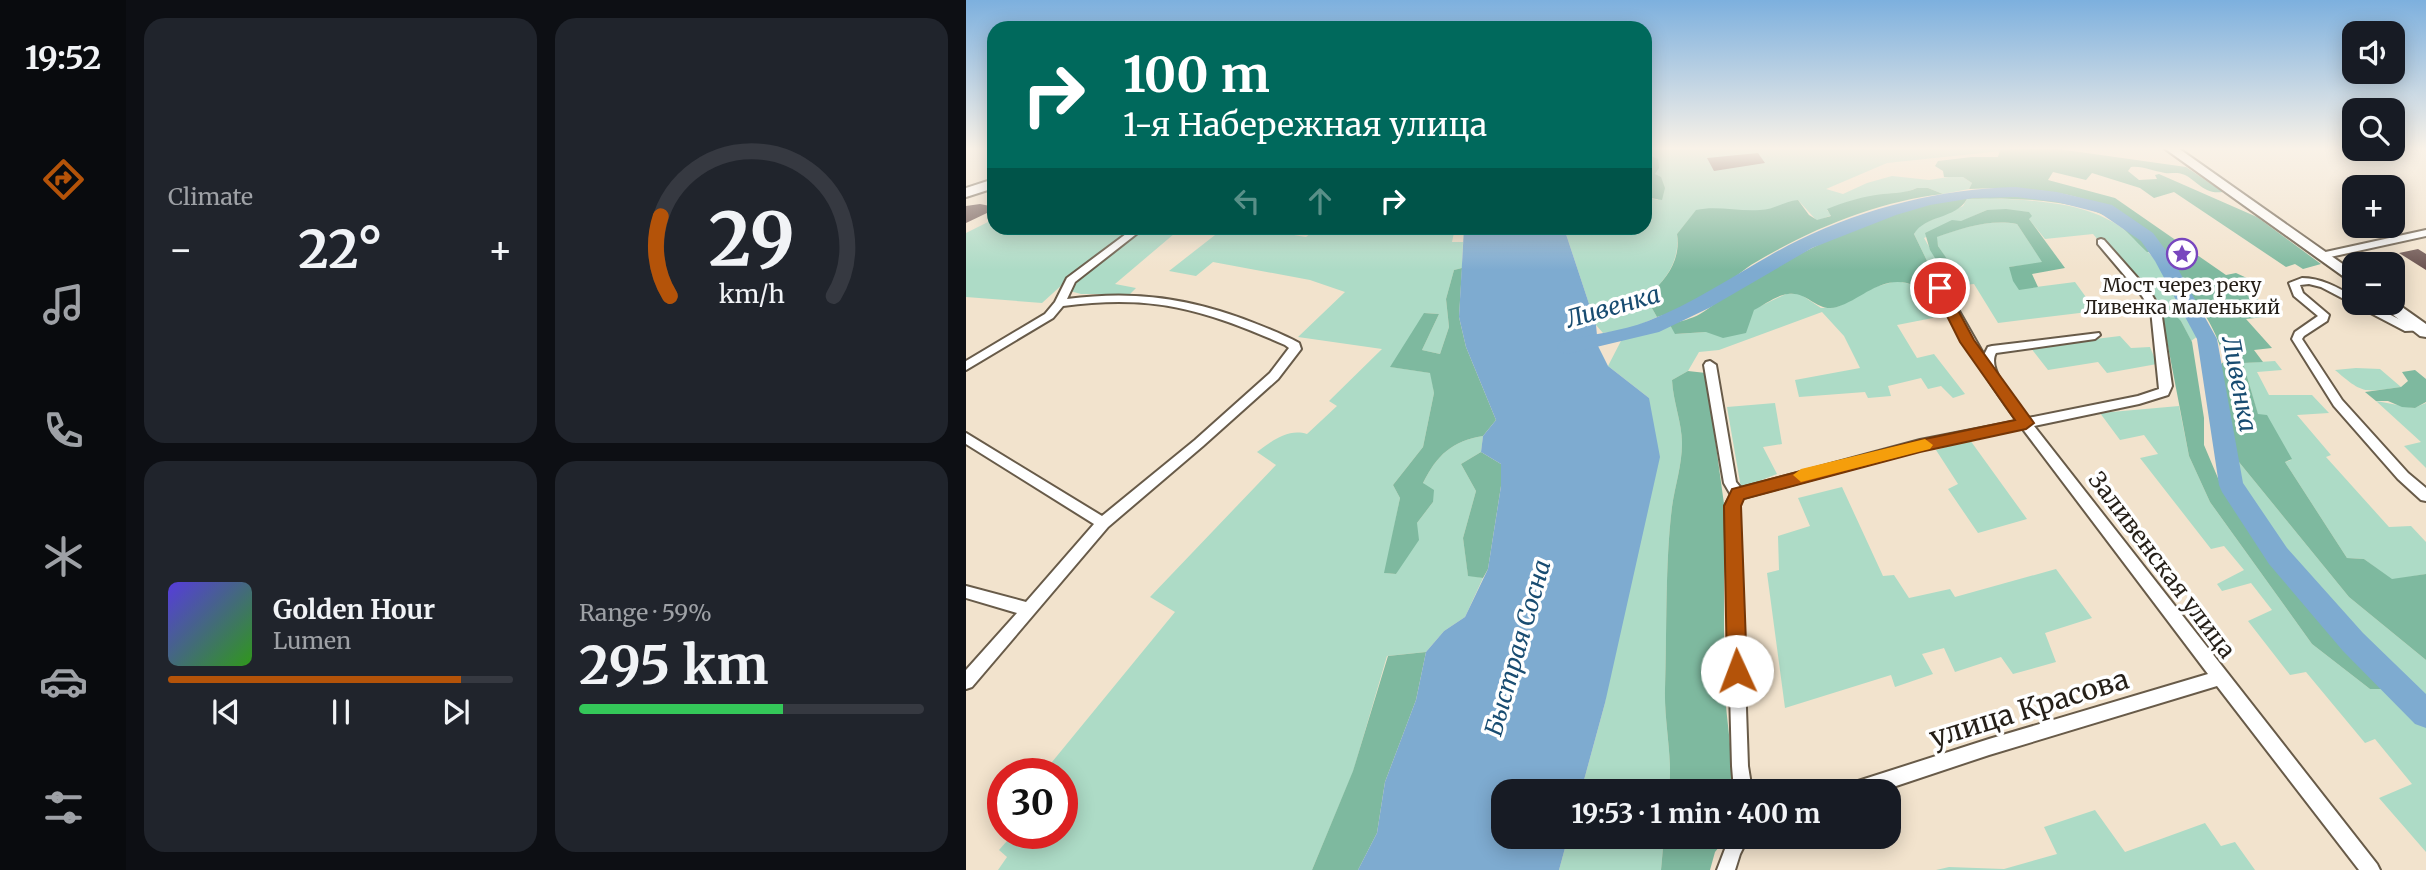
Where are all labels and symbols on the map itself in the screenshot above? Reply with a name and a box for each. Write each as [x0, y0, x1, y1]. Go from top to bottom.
place icon: Мост через реку Ливенка маленький [2165, 237, 2199, 271]
pin [1910, 258, 1970, 318]
place label: Мост через реку Ливенка маленький [2084, 273, 2280, 319]
water label: Ливенка [1561, 278, 1664, 335]
water label: Ливенка [2215, 332, 2264, 434]
street label: Заливенская улица [2083, 466, 2242, 664]
water label: Быстрая Сосна [1478, 556, 1557, 739]
position arrow [1700, 634, 1774, 708]
street label: улица Красова [1925, 661, 2133, 755]
speed limit sign: 30 [987, 758, 1078, 849]

